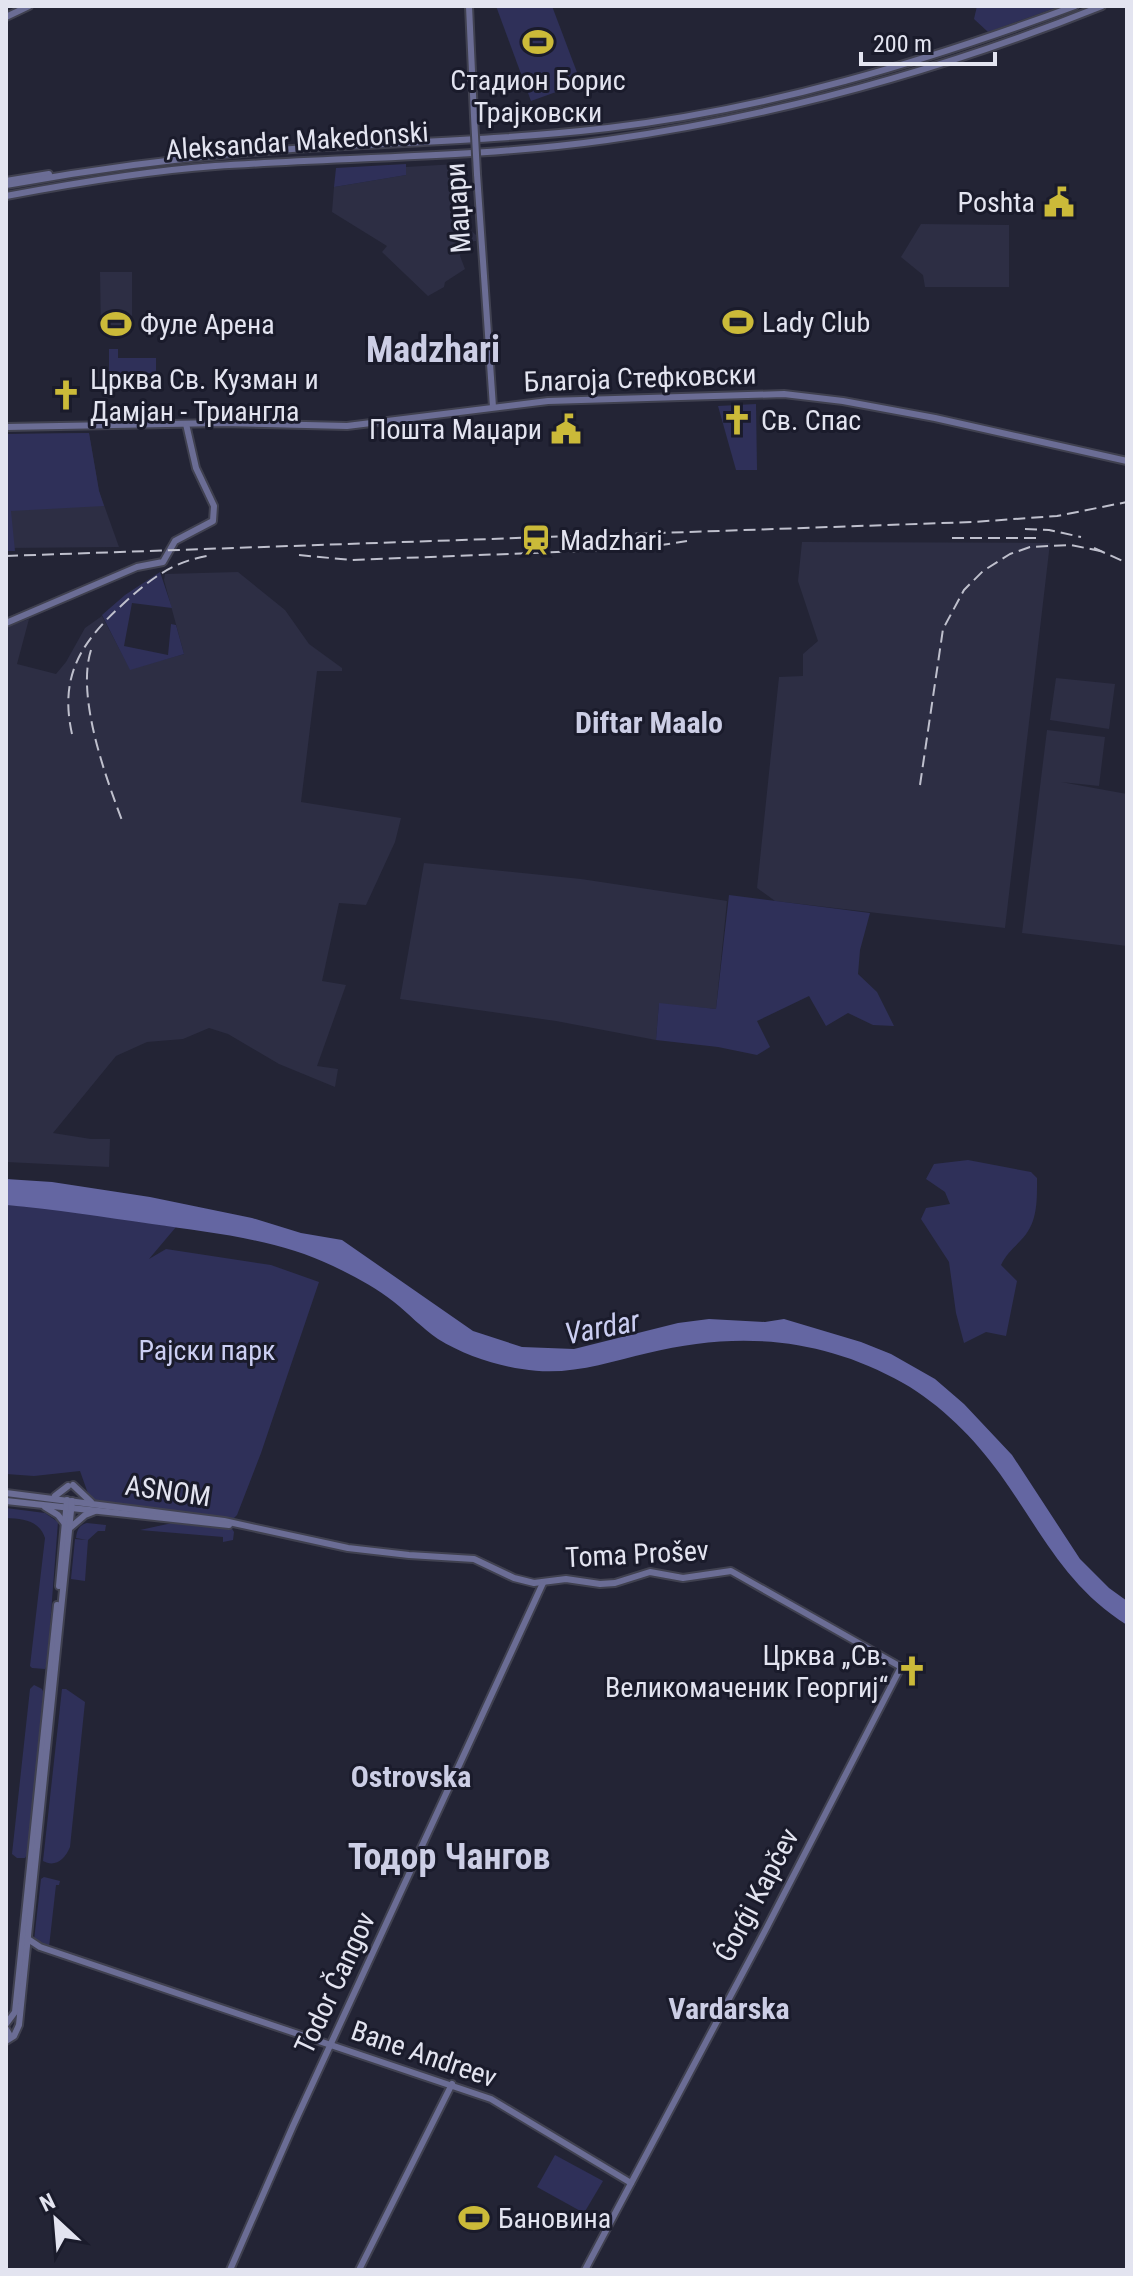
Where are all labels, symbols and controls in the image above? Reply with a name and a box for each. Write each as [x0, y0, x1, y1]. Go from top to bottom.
scale bar [861, 16, 995, 66]
sports icon: Стадион Борис Трајковски [521, 25, 555, 59]
text: 200 m [873, 30, 932, 58]
place label: Стадион Борис Трајковски [450, 64, 626, 129]
street label: Aleksandar Makedonski [164, 115, 430, 167]
street label: Маџари [438, 162, 478, 254]
public building icon: Poshta [1042, 185, 1076, 219]
place label: Poshta [958, 186, 1035, 219]
sports icon: Lady Club [721, 305, 755, 339]
place label: Lady Club [762, 306, 870, 339]
sports icon: Фуле Арена [99, 307, 133, 341]
place label: Фуле Арена [140, 308, 275, 341]
district label: Madzhari [366, 329, 500, 371]
street label: Благоја Стефковски [523, 357, 757, 399]
place label: Црква Св. Кузман и Дамјан - Триангла [90, 363, 319, 428]
church icon: Црква Св. Кузман и Дамјан - Триангла [49, 378, 83, 412]
church icon: Св. Спас [720, 403, 754, 437]
place label: Св. Спас [761, 404, 861, 437]
public building icon: Пошта Маџари [549, 412, 583, 446]
place label: Пошта Маџари [369, 413, 542, 446]
station icon: Madzhari [519, 523, 553, 557]
place label: Madzhari [560, 524, 663, 557]
district label: Diftar Maalo [575, 705, 723, 740]
water label: Vardar [562, 1302, 643, 1351]
park label: Рајски парк [138, 1334, 276, 1367]
street label: ASNOM [123, 1469, 213, 1513]
street label: Toma Prošev [564, 1534, 710, 1574]
place label: Црква „Св. Великомаченик Георгиј“ [605, 1639, 888, 1704]
church icon: Црква „Св. Великомаченик Георгиј“ [895, 1654, 929, 1688]
district label: Ostrovska [351, 1759, 471, 1794]
street label: Ǵorǵi Kapčev [708, 1823, 806, 1967]
district label: Тодор Чангов [348, 1836, 550, 1878]
street label: Todor Čangov [288, 1907, 382, 2059]
district label: Vardarska [668, 1991, 790, 2026]
street label: Bane Andreev [347, 2014, 501, 2094]
north arrow [16, 2180, 96, 2260]
text: N [36, 2188, 59, 2217]
sports icon: Бановина [457, 2201, 491, 2235]
place label: Бановина [498, 2202, 611, 2235]

